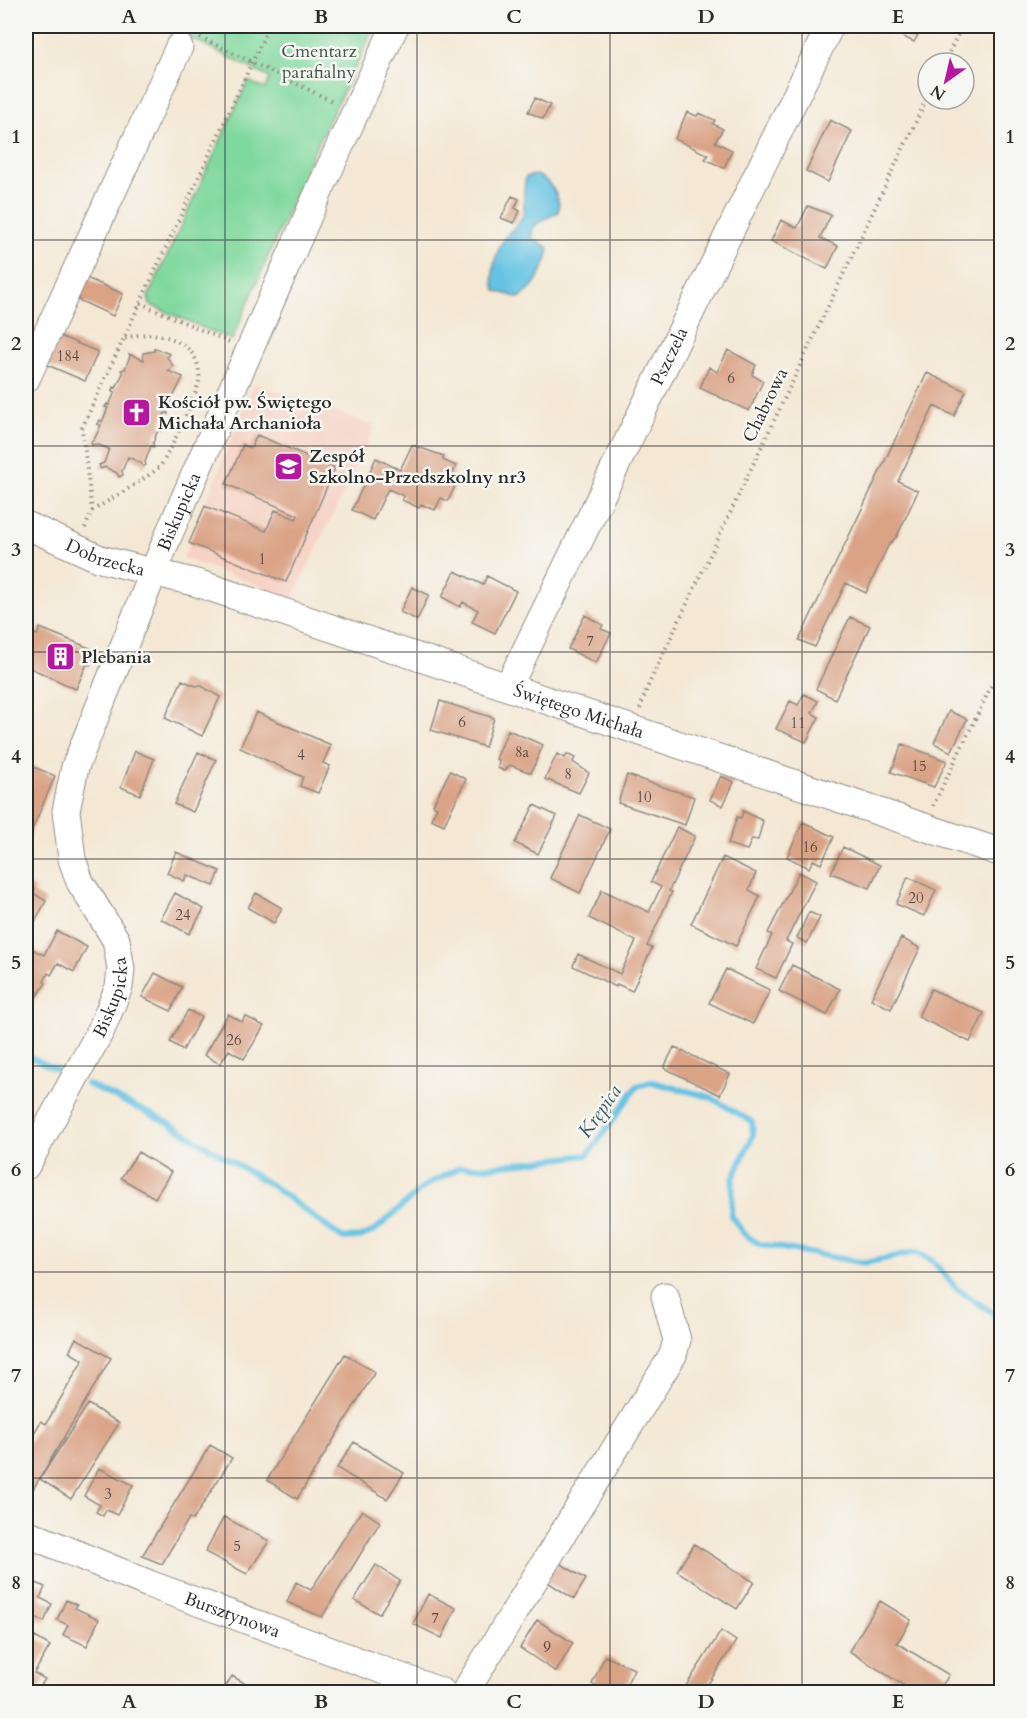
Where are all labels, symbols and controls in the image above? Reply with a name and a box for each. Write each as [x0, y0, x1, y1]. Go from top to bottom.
text: A [121, 3, 137, 30]
text: B [314, 3, 328, 30]
text: C [506, 3, 522, 30]
text: D [697, 3, 715, 30]
text: E [892, 3, 904, 30]
park label: Cmentarz parafialny [281, 39, 357, 85]
north arrow [916, 51, 976, 111]
text: N [926, 80, 950, 106]
text: 1 [11, 123, 21, 150]
text: 1 [1005, 123, 1015, 150]
street label: Pszczela [645, 323, 694, 390]
text: 2 [11, 330, 21, 357]
text: 2 [1005, 330, 1015, 357]
house number: 184 [56, 346, 80, 366]
street label: Chabrowa [737, 364, 794, 446]
house number: 6 [727, 368, 735, 388]
place label: Kościół pw. Świętego Michała Archanioła [158, 390, 332, 436]
church icon: Kościół pw. Świętego Michała Archanioła [121, 396, 153, 428]
place label: Zespół Szkolno-Przedszkolny nr3 [309, 444, 526, 490]
school or university icon: Zespół Szkolno-Przedszkolny nr3 [272, 450, 304, 482]
street label: Biskupicka [151, 469, 207, 555]
street label: Dobrzecka [61, 533, 148, 583]
text: 3 [11, 536, 21, 563]
text: 3 [1005, 536, 1015, 563]
house number: 1 [258, 549, 266, 569]
house number: 7 [586, 631, 594, 651]
building icon: Plebania [44, 641, 76, 673]
place label: Plebania [81, 645, 151, 670]
street label: Świętego Michała [510, 678, 647, 745]
house number: 6 [458, 712, 466, 732]
house number: 11 [790, 713, 806, 733]
house number: 8a [515, 742, 530, 762]
text: 4 [11, 743, 21, 770]
text: 4 [1005, 743, 1015, 770]
house number: 4 [297, 745, 305, 765]
house number: 15 [911, 756, 927, 776]
house number: 8 [564, 764, 572, 784]
house number: 10 [636, 787, 652, 807]
house number: 16 [802, 837, 818, 857]
house number: 20 [908, 888, 924, 908]
house number: 24 [175, 905, 191, 925]
text: 5 [11, 949, 21, 976]
text: 5 [1005, 949, 1015, 976]
street label: Biskupicka [87, 955, 134, 1042]
house number: 26 [226, 1030, 242, 1050]
water label: Krępica [571, 1079, 628, 1143]
text: 6 [11, 1156, 21, 1183]
text: 6 [1005, 1156, 1015, 1183]
text: 7 [11, 1362, 21, 1389]
text: 7 [1005, 1362, 1015, 1389]
house number: 3 [104, 1484, 112, 1504]
house number: 5 [233, 1536, 241, 1556]
text: 8 [11, 1569, 21, 1596]
text: 8 [1005, 1569, 1015, 1596]
street label: Bursztynowa [181, 1586, 284, 1644]
house number: 7 [431, 1608, 439, 1628]
house number: 9 [543, 1637, 551, 1657]
text: A [121, 1688, 137, 1715]
text: B [314, 1688, 328, 1715]
text: C [506, 1688, 522, 1715]
text: D [697, 1688, 715, 1715]
text: E [892, 1688, 904, 1715]

